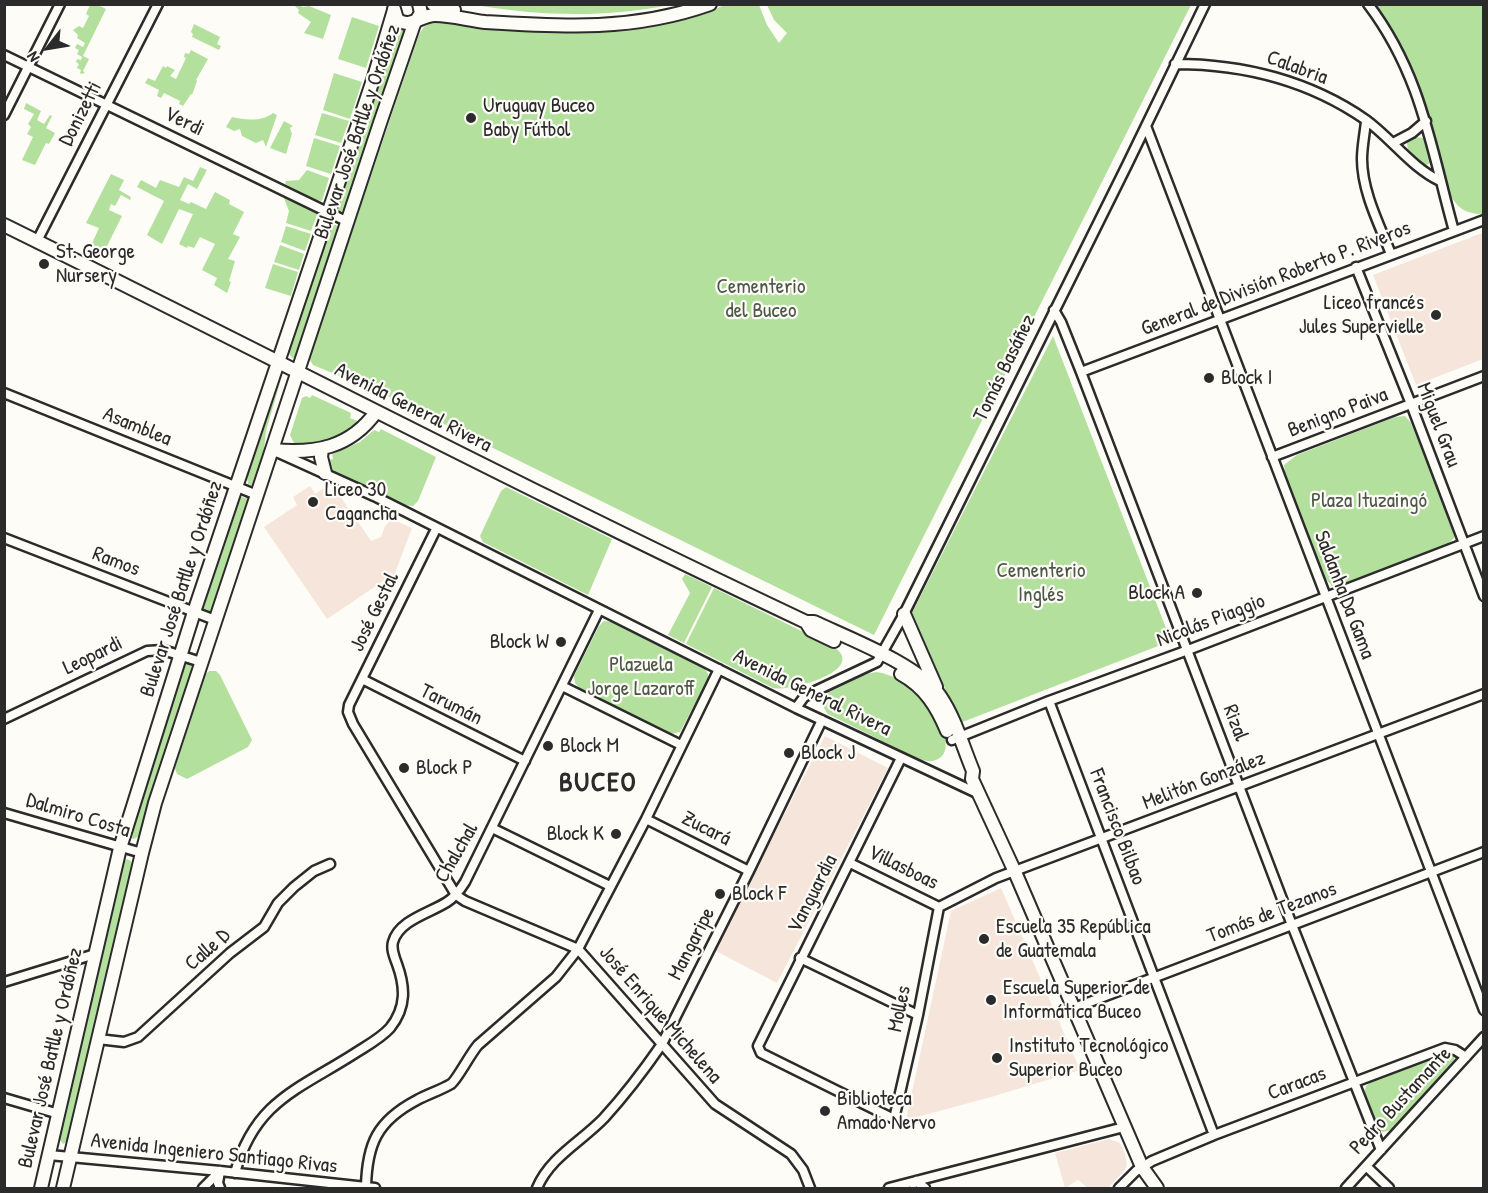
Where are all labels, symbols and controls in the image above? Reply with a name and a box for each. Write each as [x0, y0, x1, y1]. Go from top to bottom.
north arrow [18, 18, 78, 78]
street label: Bulevar José Batlle y Ordóñez [309, 21, 407, 243]
street label: Calabria [1263, 45, 1331, 91]
text: N [21, 48, 44, 67]
street label: Donizetti [54, 77, 108, 151]
place label: Uruguay Buceo Baby Fútbol [483, 93, 595, 143]
street label: Verdi [160, 102, 208, 142]
marker: Uruguay Buceo Baby Fútbol [464, 111, 478, 125]
street label: General de División Roberto P. Riveros [1138, 216, 1414, 342]
place label: St. George Nursery [56, 239, 135, 289]
marker: St. George Nursery [37, 257, 51, 271]
park label: Cementerio del Buceo [717, 274, 805, 324]
place label: Liceo francés Jules Supervielle [1299, 290, 1424, 340]
marker: Liceo francés Jules Supervielle [1429, 308, 1443, 322]
street label: Tomás Basáñez [968, 310, 1042, 426]
street label: Avenida General Rivera [330, 358, 496, 458]
place label: Block I [1221, 365, 1272, 391]
marker: Block I [1202, 371, 1216, 385]
street label: Miguel Grau [1410, 379, 1466, 471]
street label: Benigno Paiva [1284, 382, 1392, 444]
street label: Asamblea [99, 402, 175, 452]
place label: Liceo 30 Cagancha [325, 477, 397, 527]
street label: Bulevar José Batlle y Ordóñez [135, 478, 229, 700]
park label: Plaza Ituzaingó [1311, 488, 1427, 514]
marker: Liceo 30 Cagancha [306, 495, 320, 509]
street label: Saldanha Da Gama [1308, 527, 1380, 663]
street label: Ramos [89, 542, 143, 582]
park label: Cementerio Inglés [997, 558, 1085, 608]
street label: José Gestal [345, 568, 405, 656]
place label: Block A [1128, 580, 1185, 606]
marker: Block A [1190, 586, 1204, 600]
street label: Nicolás Piaggio [1153, 589, 1269, 653]
place label: Block W [490, 629, 549, 655]
street label: Leopardi [59, 631, 127, 681]
marker: Block W [554, 635, 568, 649]
street label: Avenida General Rivera [729, 644, 895, 742]
park label: Plazuela Jorge Lazaroff [587, 652, 695, 702]
street label: Tarumán [416, 679, 486, 731]
street label: Rizal [1217, 701, 1253, 745]
place label: Block M [560, 733, 619, 759]
marker: Block M [541, 739, 555, 753]
place label: Block J [801, 740, 855, 766]
marker: Block J [782, 746, 796, 760]
street label: Melitón González [1139, 746, 1269, 816]
place label: Block P [416, 755, 472, 781]
marker: Block P [397, 761, 411, 775]
street label: Francisco Bilbao [1083, 765, 1151, 889]
district label: BUCEO [559, 768, 637, 800]
street label: Dalmiro Costa [23, 788, 133, 844]
street label: Zucará [677, 806, 735, 852]
street label: Chalchal [430, 819, 484, 887]
place label: Block K [547, 821, 604, 847]
marker: Block K [609, 827, 623, 841]
street label: Villasboas [864, 840, 942, 896]
street label: Vanguardia [783, 851, 843, 937]
street label: Tomás de Tezanos [1204, 877, 1340, 949]
place label: Block F [732, 881, 786, 907]
marker: Block F [713, 887, 727, 901]
street label: Mangaripe [663, 904, 721, 984]
place label: Escuela 35 República de Guatemala [996, 914, 1151, 964]
street label: Calle D [180, 923, 236, 977]
marker: Escuela 35 República de Guatemala [977, 932, 991, 946]
street label: José Enrique Michelena [593, 941, 727, 1089]
street label: Bulevar José Batlle y Ordóñez [13, 945, 89, 1171]
place label: Escuela Superior de Informática Buceo [1003, 975, 1150, 1025]
street label: Molles [883, 984, 917, 1034]
marker: Escuela Superior de Informática Buceo [984, 993, 998, 1007]
place label: Instituto Tecnológico Superior Buceo [1009, 1033, 1169, 1083]
street label: Pedro Bustamante [1345, 1042, 1457, 1160]
marker: Instituto Tecnológico Superior Buceo [990, 1051, 1004, 1065]
street label: Caracas [1264, 1061, 1330, 1107]
place label: Biblioteca Amado Nervo [837, 1086, 936, 1136]
marker: Biblioteca Amado Nervo [818, 1104, 832, 1118]
street label: Avenida Ingeniero Santiago Rivas [90, 1129, 338, 1179]

